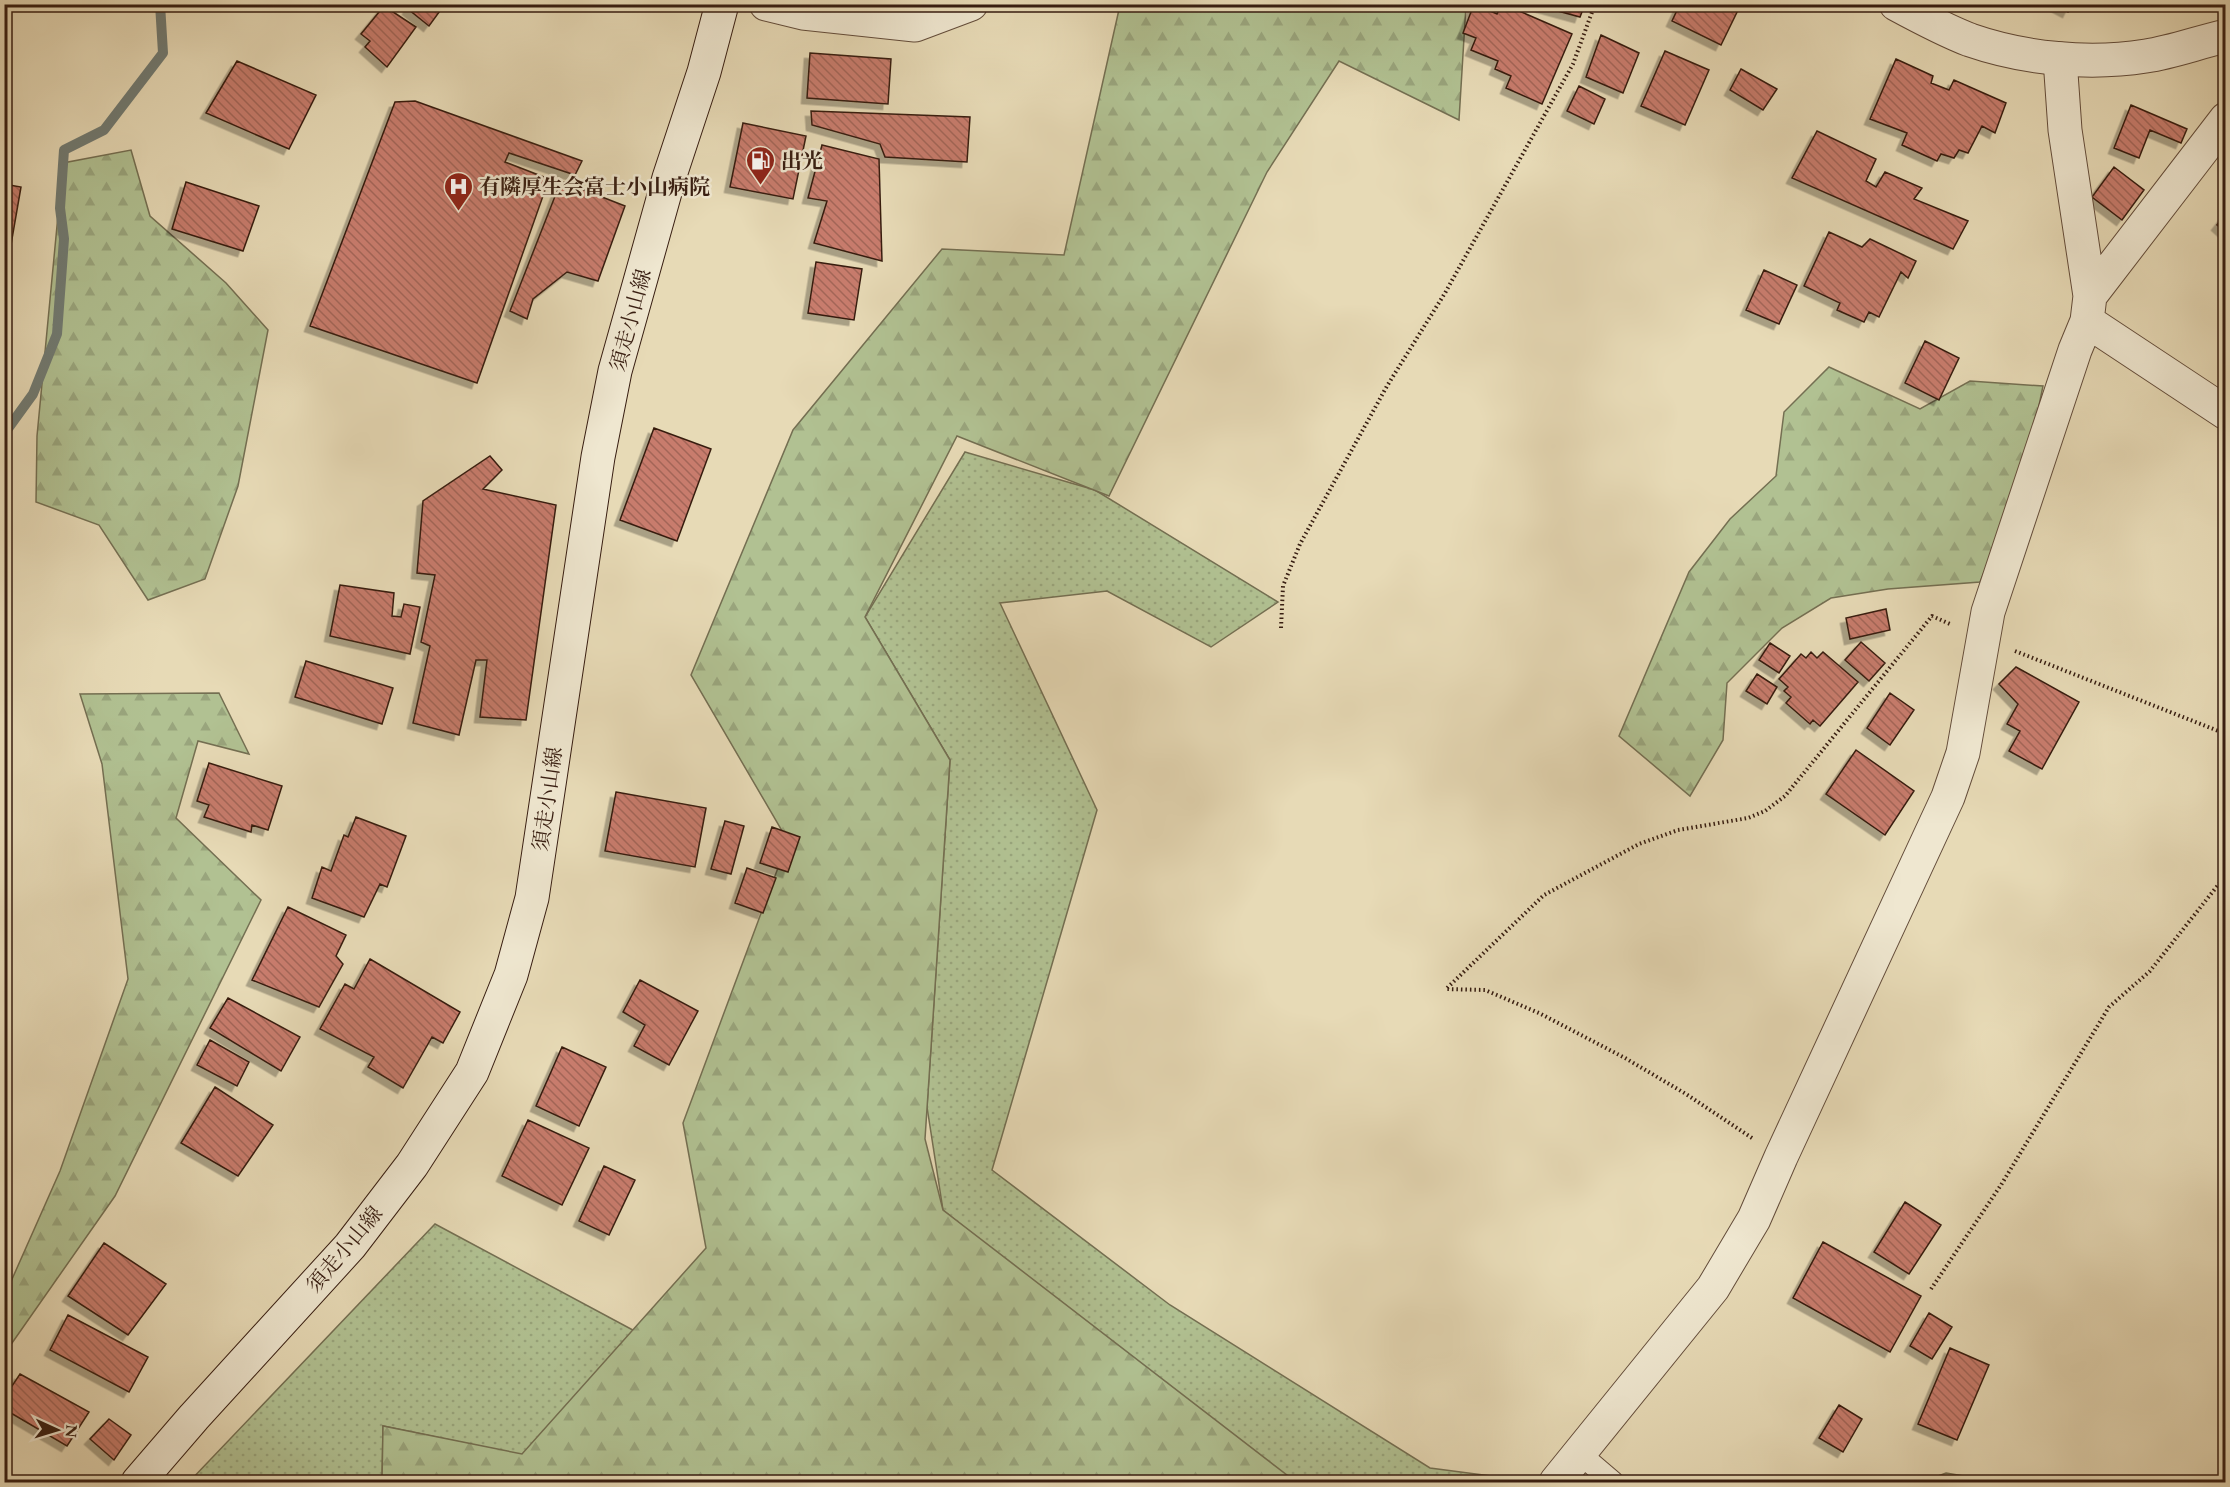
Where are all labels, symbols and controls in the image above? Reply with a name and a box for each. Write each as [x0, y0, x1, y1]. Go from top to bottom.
fuel station icon: 出光 [744, 144, 776, 186]
place label: 出光 [781, 147, 823, 174]
hospital icon: 有隣厚生会富士小山病院 [442, 170, 474, 212]
place label: 有隣厚生会富士小山病院 [479, 173, 710, 200]
street label: 須走小山線 [603, 266, 657, 374]
street label: 須走小山線 [526, 745, 568, 853]
street label: 須走小山線 [300, 1200, 388, 1298]
north arrow [27, 1400, 87, 1460]
text: N [61, 1424, 82, 1438]

